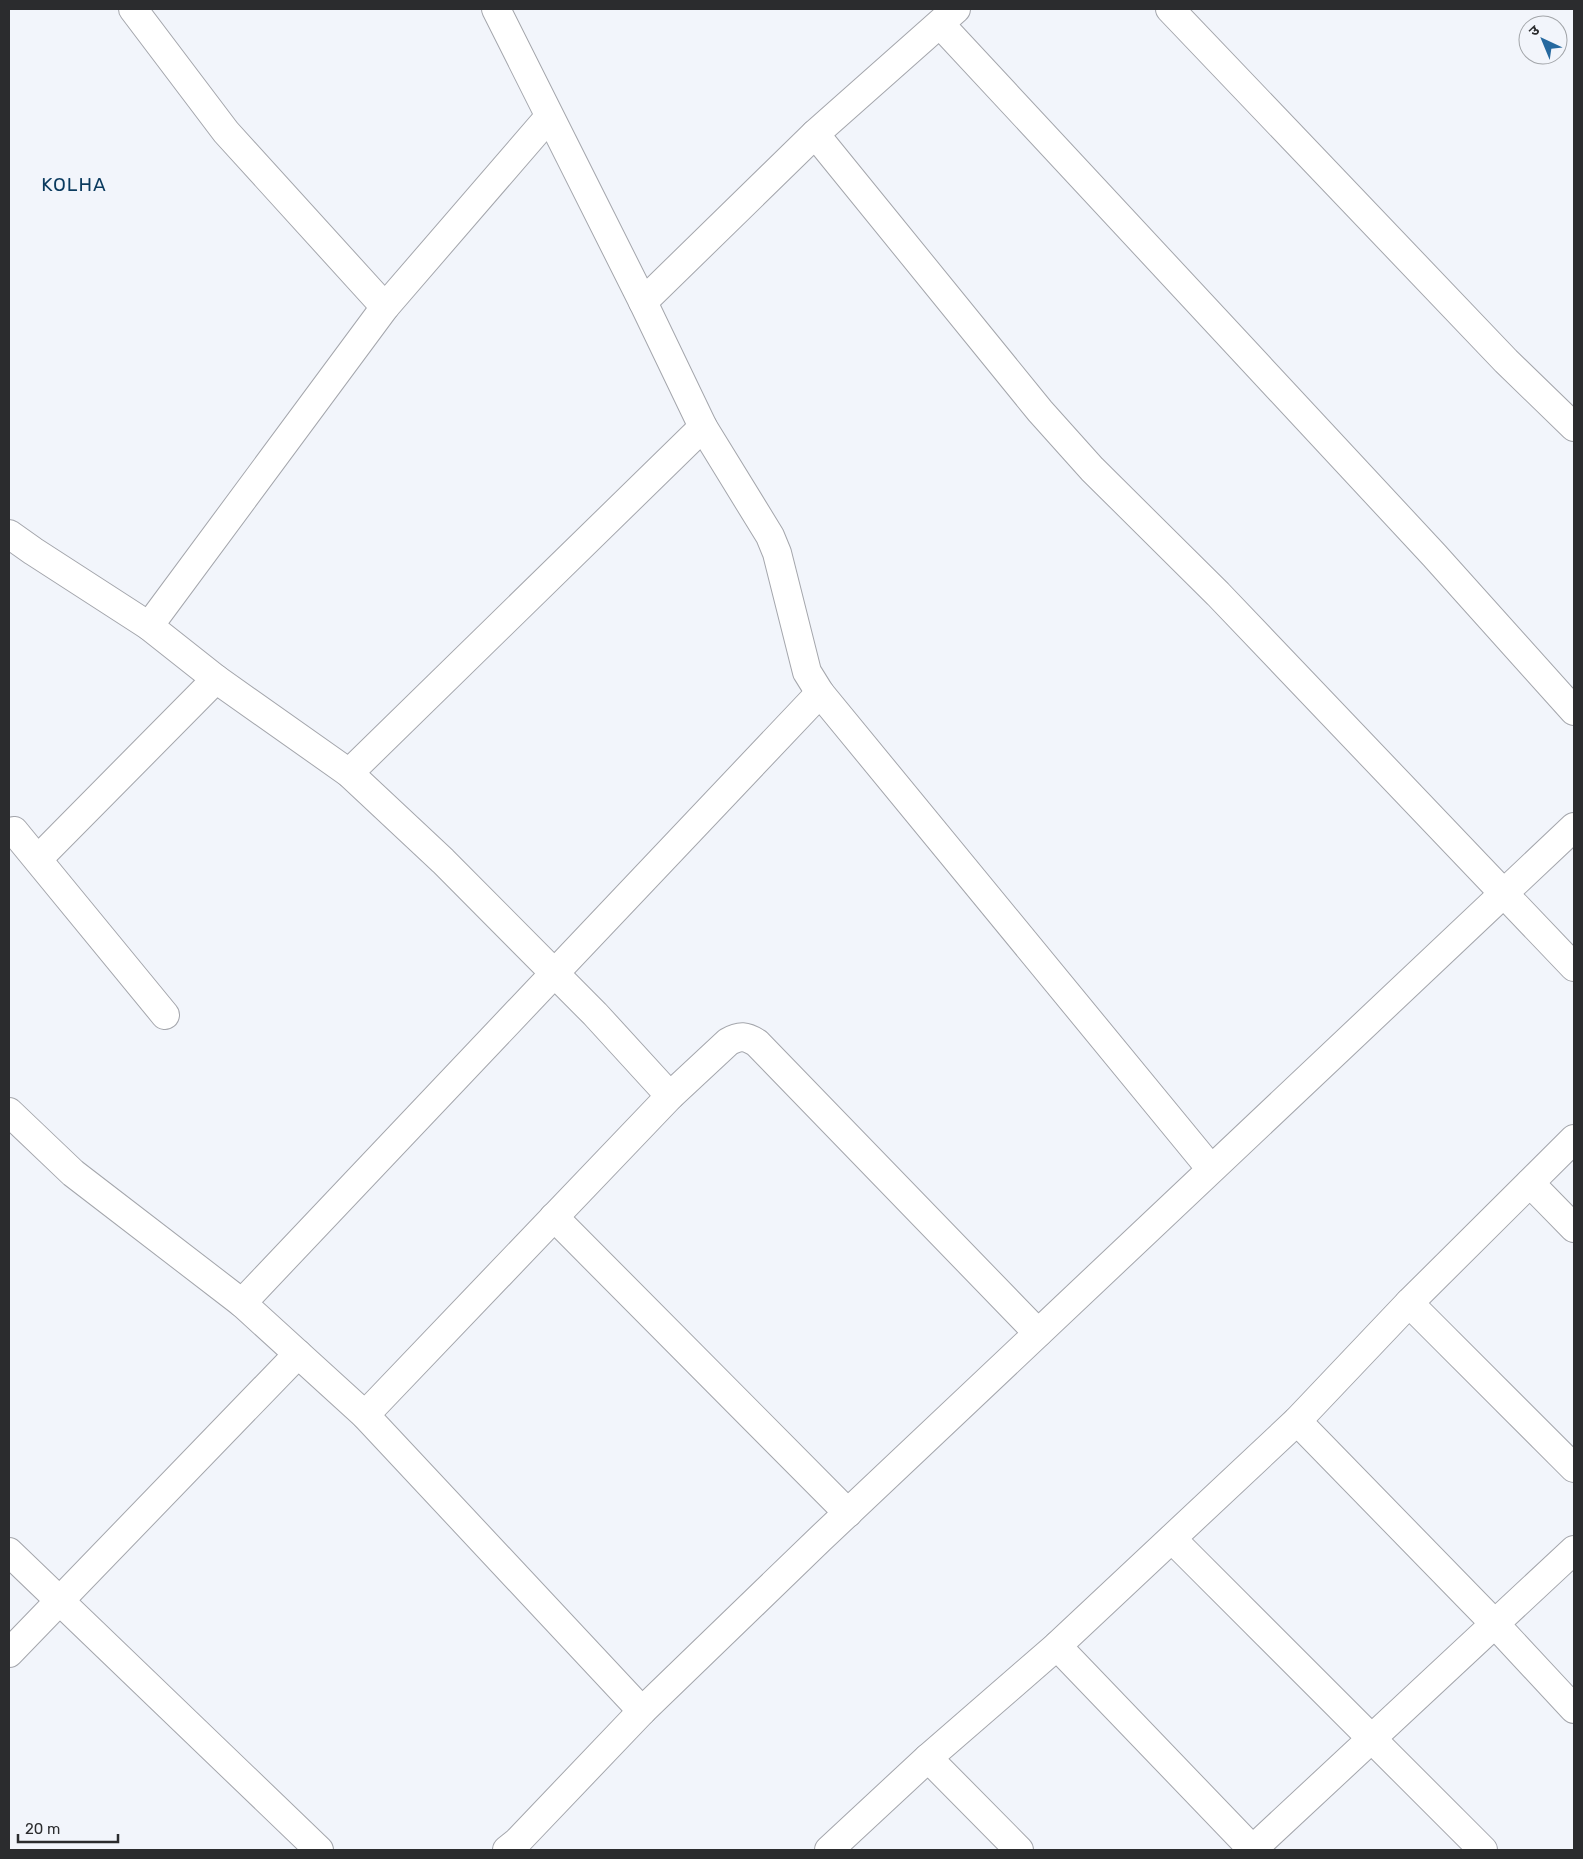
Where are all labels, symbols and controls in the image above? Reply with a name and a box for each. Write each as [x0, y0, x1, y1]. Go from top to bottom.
north arrow [1518, 15, 1568, 65]
text: उ [1525, 21, 1544, 40]
district label: KOLHA [41, 173, 107, 196]
scale bar [18, 1812, 118, 1844]
text: 20 m [25, 1820, 60, 1838]

